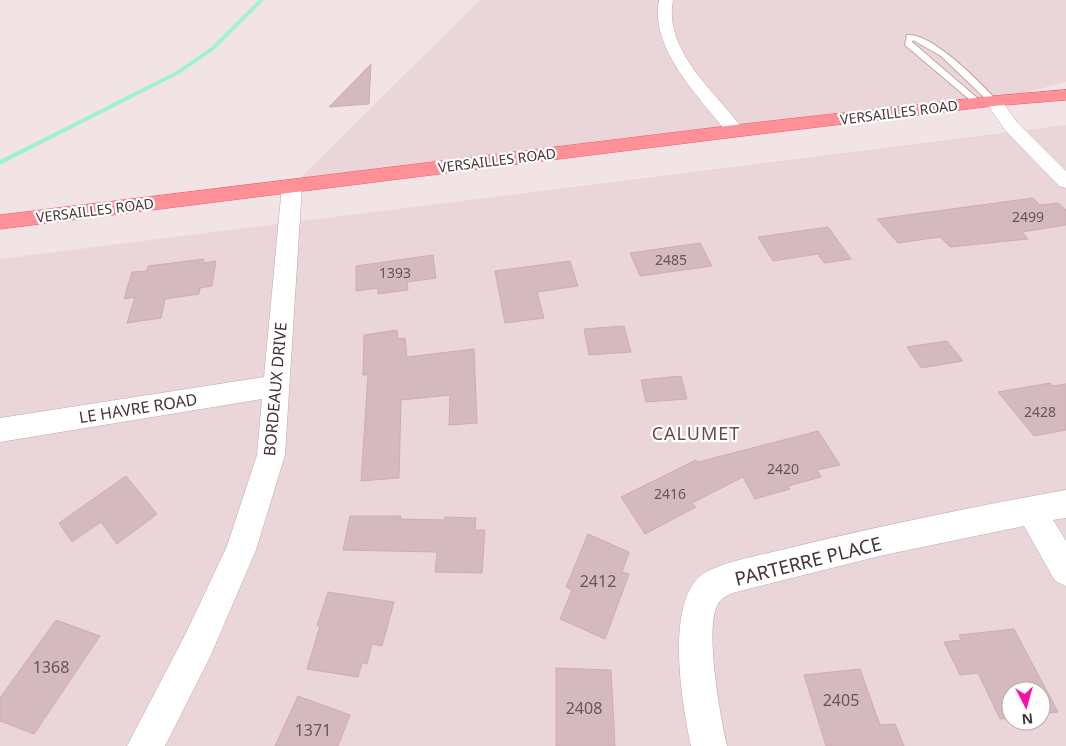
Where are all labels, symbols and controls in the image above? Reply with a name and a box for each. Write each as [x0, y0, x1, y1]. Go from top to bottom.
street label: VERSAILLES ROAD [839, 95, 959, 129]
street label: VERSAILLES ROAD [437, 143, 557, 177]
street label: VERSAILLES ROAD [35, 193, 155, 227]
house number: 2499 [1012, 207, 1044, 226]
house number: 2485 [655, 250, 687, 269]
house number: 1393 [379, 263, 411, 282]
street label: BORDEAUX DRIVE [258, 321, 292, 457]
street label: LE HAVRE ROAD [77, 388, 199, 428]
house number: 2428 [1024, 402, 1056, 421]
district label: CALUMET [652, 421, 740, 445]
house number: 2420 [767, 459, 799, 478]
house number: 2416 [654, 484, 686, 503]
street label: PARTERRE PLACE [732, 530, 884, 592]
house number: 2412 [580, 570, 616, 592]
house number: 1368 [33, 656, 69, 678]
north arrow [1001, 681, 1051, 731]
house number: 2405 [823, 689, 859, 711]
house number: 2408 [566, 697, 602, 719]
text: N [1021, 709, 1034, 729]
house number: 1371 [295, 719, 331, 741]

